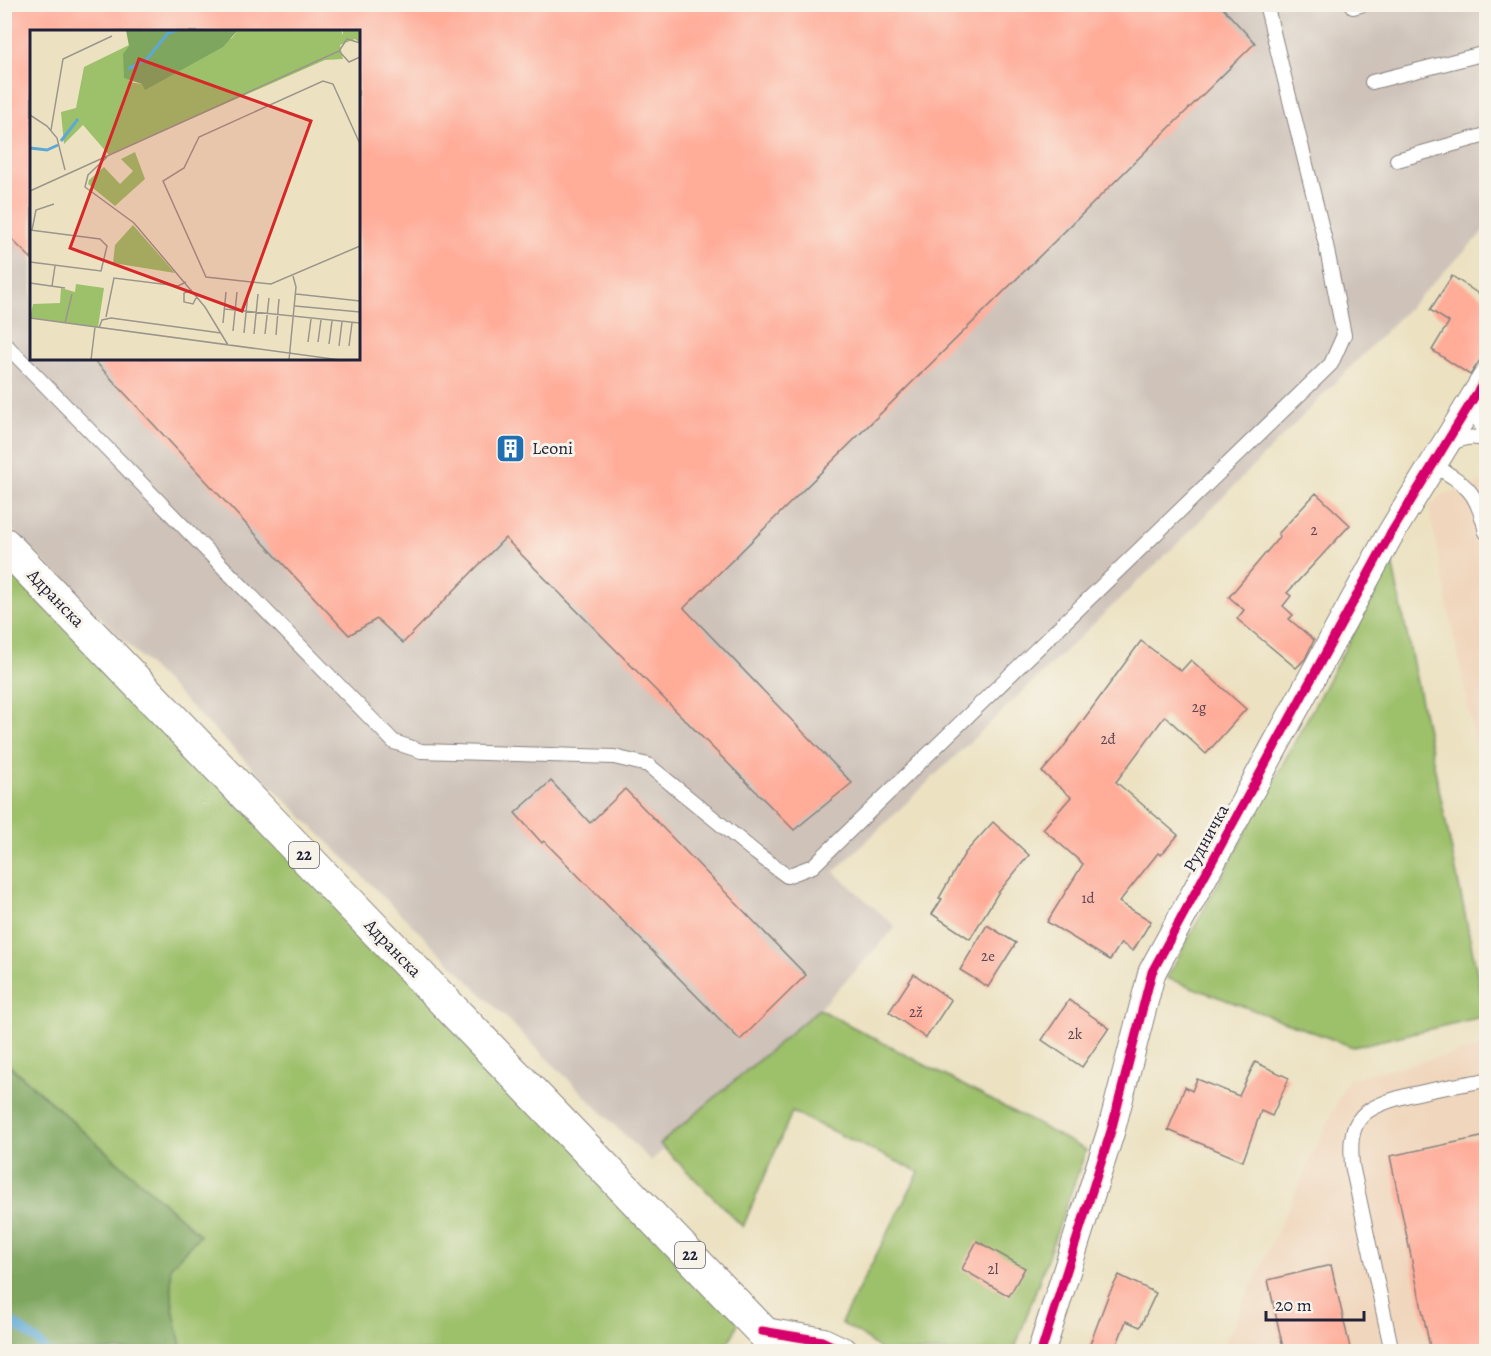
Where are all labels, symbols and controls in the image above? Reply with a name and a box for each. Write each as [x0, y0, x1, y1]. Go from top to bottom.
inset map [30, 30, 360, 360]
building icon: Leoni [495, 432, 527, 464]
place label: Leoni [532, 436, 573, 460]
house number: 2 [1310, 520, 1318, 540]
street label: Адранска [21, 563, 90, 633]
house number: 2g [1192, 697, 1207, 717]
house number: 2đ [1100, 729, 1117, 749]
street label: Рудничка [1178, 799, 1235, 876]
road number: 22 [289, 842, 319, 868]
house number: 1d [1081, 888, 1096, 908]
street label: Адранска [358, 913, 427, 983]
house number: 2e [981, 946, 995, 966]
house number: 2ž [909, 1002, 923, 1022]
house number: 2k [1068, 1024, 1083, 1044]
road number: 22 [675, 1242, 705, 1268]
house number: 2l [988, 1259, 999, 1279]
scale bar [1266, 1284, 1364, 1322]
text: 20 m [1275, 1293, 1312, 1317]

